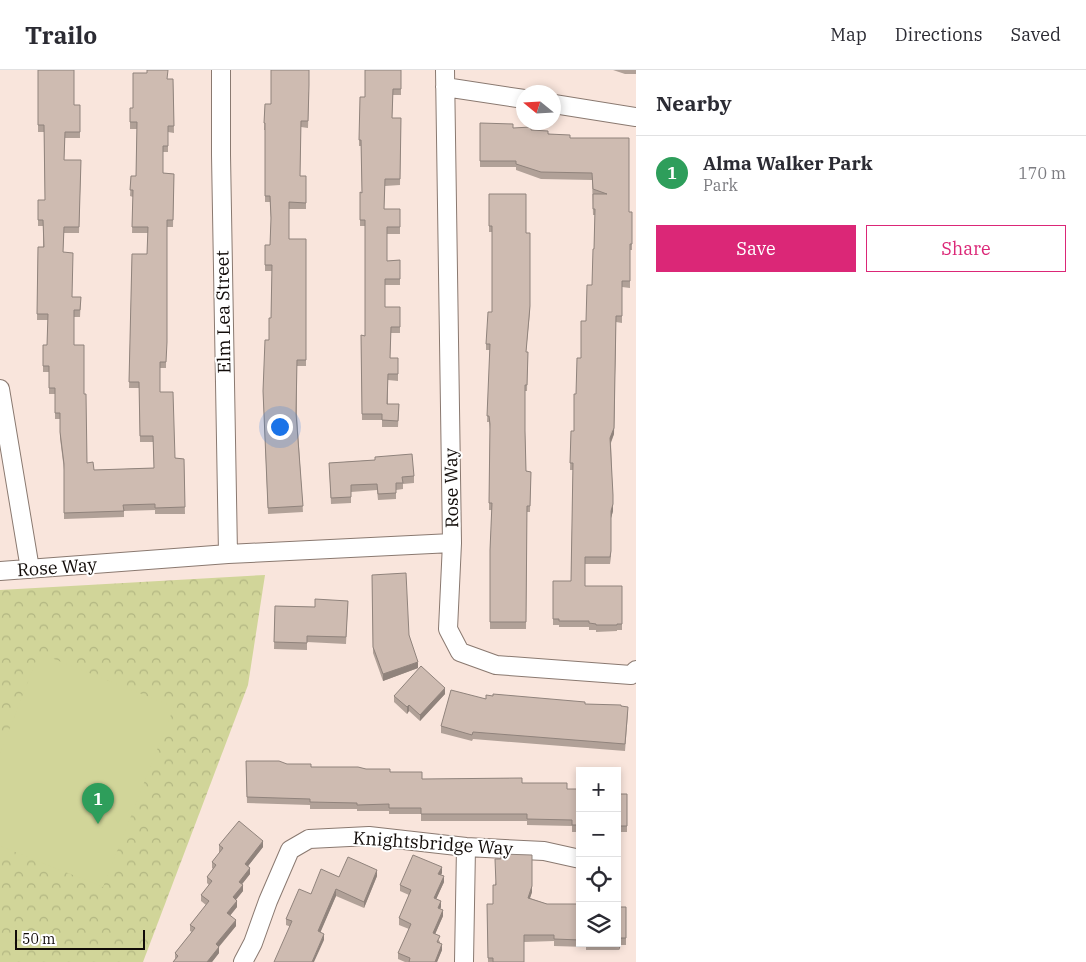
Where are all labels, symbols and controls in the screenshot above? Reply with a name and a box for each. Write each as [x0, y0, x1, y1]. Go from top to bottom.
text: Trailo [25, 19, 97, 51]
text: Map [830, 23, 867, 46]
text: Directions [895, 23, 983, 46]
text: Saved [1011, 23, 1061, 46]
north arrow [516, 85, 561, 130]
text: Nearby [656, 89, 732, 117]
text: Alma Walker Park [703, 151, 873, 175]
text: 1 [667, 163, 677, 183]
text: 170 m [1018, 163, 1066, 183]
text: Park [703, 175, 738, 195]
button: Save [656, 225, 856, 272]
button: Share [866, 225, 1066, 272]
street label: Elm Lea Street [210, 250, 236, 374]
your location [267, 414, 293, 440]
street label: Rose Way [439, 447, 463, 528]
street label: Rose Way [16, 553, 98, 581]
map controls [576, 767, 621, 947]
button: + [576, 767, 621, 812]
pin: 1 [82, 783, 114, 824]
button: − [576, 812, 621, 857]
street label: Knightsbridge Way [352, 826, 514, 860]
button: locate [576, 857, 621, 902]
button: layers [576, 902, 621, 947]
scale bar [15, 927, 145, 950]
text: 50 m [22, 930, 55, 948]

